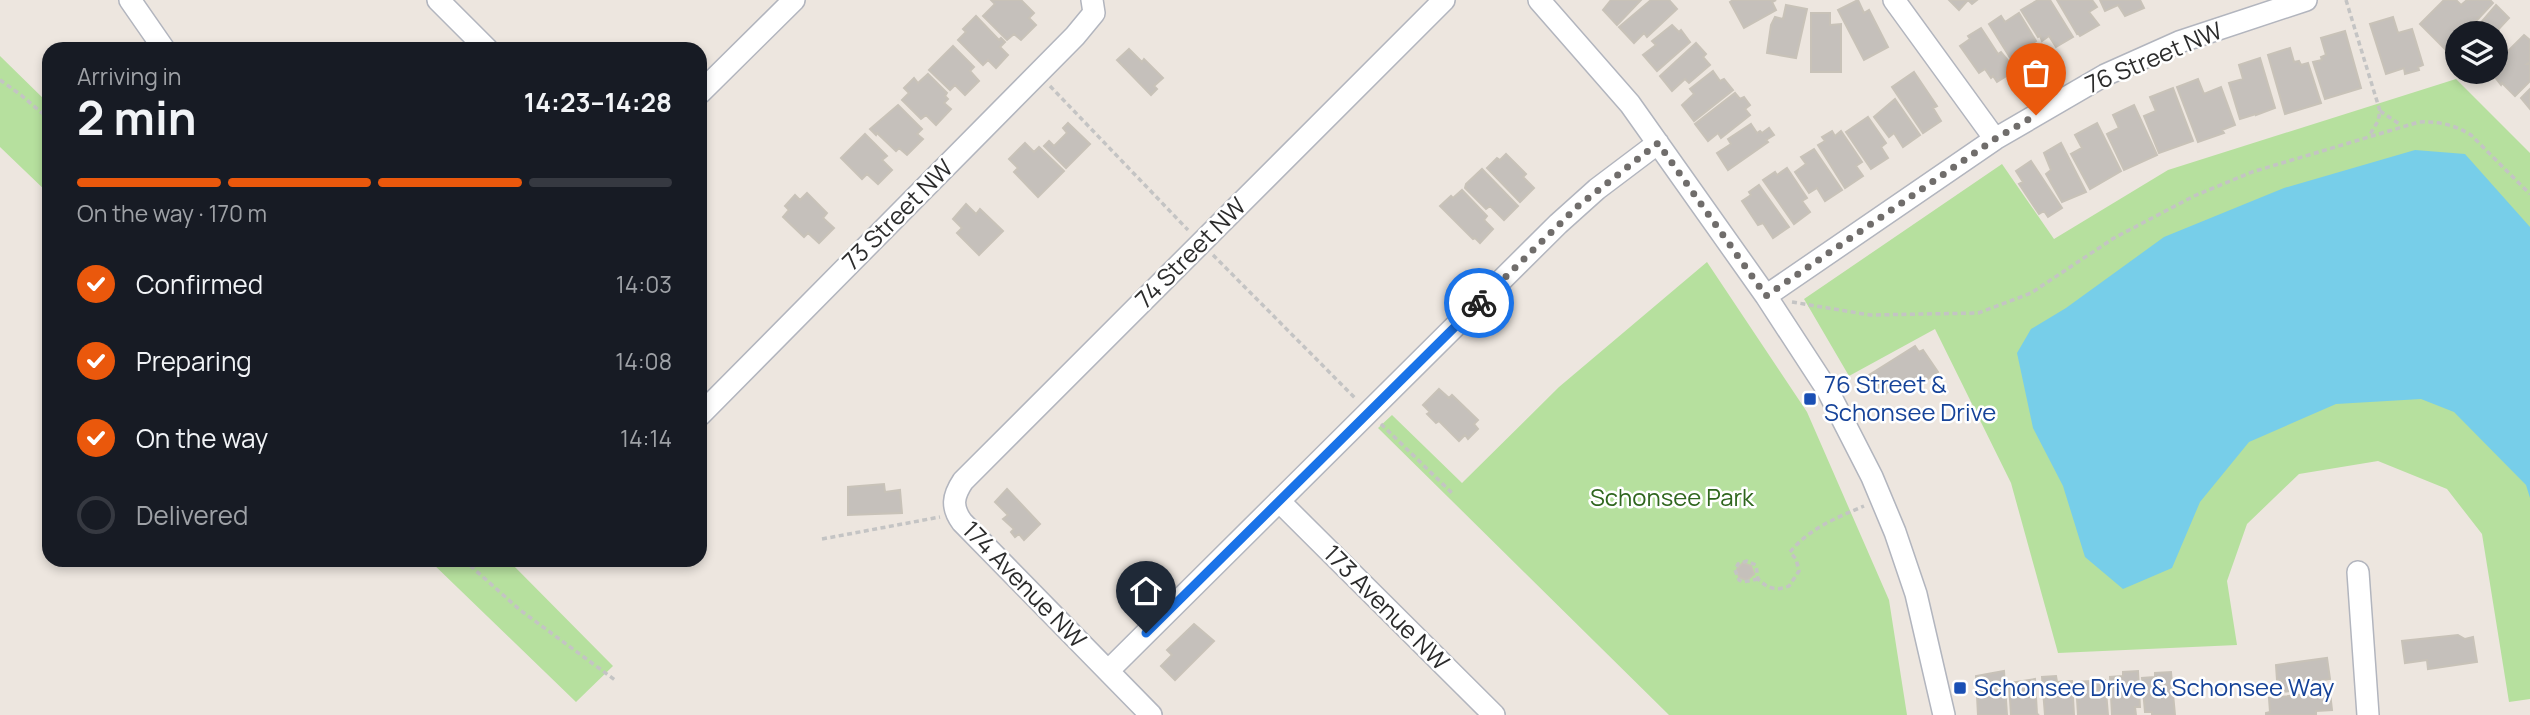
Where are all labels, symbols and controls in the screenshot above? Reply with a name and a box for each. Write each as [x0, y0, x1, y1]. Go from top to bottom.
street label: 76 Street NW [2080, 13, 2228, 100]
map controls [2445, 21, 2508, 84]
button: layers [2445, 21, 2508, 84]
pin [2006, 43, 2066, 115]
icon: bag [2017, 54, 2055, 92]
text: Arriving in [77, 60, 182, 92]
text: 14:23–14:28 [524, 84, 672, 120]
text: 2 min [77, 86, 197, 149]
street label: 73 Street NW [834, 151, 960, 277]
street label: 74 Street NW [1127, 189, 1253, 315]
text: On the way · 170 m [77, 197, 267, 229]
icon: check [77, 265, 115, 303]
text: Confirmed [136, 266, 263, 302]
text: 14:03 [616, 268, 672, 300]
courier [1444, 268, 1514, 338]
icon: bike [1460, 284, 1498, 322]
icon: check [77, 342, 115, 380]
text: Preparing [136, 343, 252, 379]
text: 14:08 [615, 345, 672, 377]
place label: 76 Street & Schonsee Drive [1824, 367, 1996, 428]
marker: 76 Street & Schonsee Drive [1802, 391, 1818, 407]
icon: check [77, 419, 115, 457]
text: On the way [136, 420, 268, 456]
text: 14:14 [620, 422, 672, 454]
park label: Schonsee Park [1590, 480, 1755, 513]
text: Delivered [136, 497, 248, 533]
street label: 174 Avenue NW [956, 513, 1095, 655]
street label: 173 Avenue NW [1317, 537, 1458, 677]
pin [1116, 561, 1176, 633]
icon: home [1127, 572, 1165, 610]
place label: Schonsee Drive & Schonsee Way [1974, 670, 2335, 703]
marker: Schonsee Drive & Schonsee Way [1952, 680, 1968, 696]

